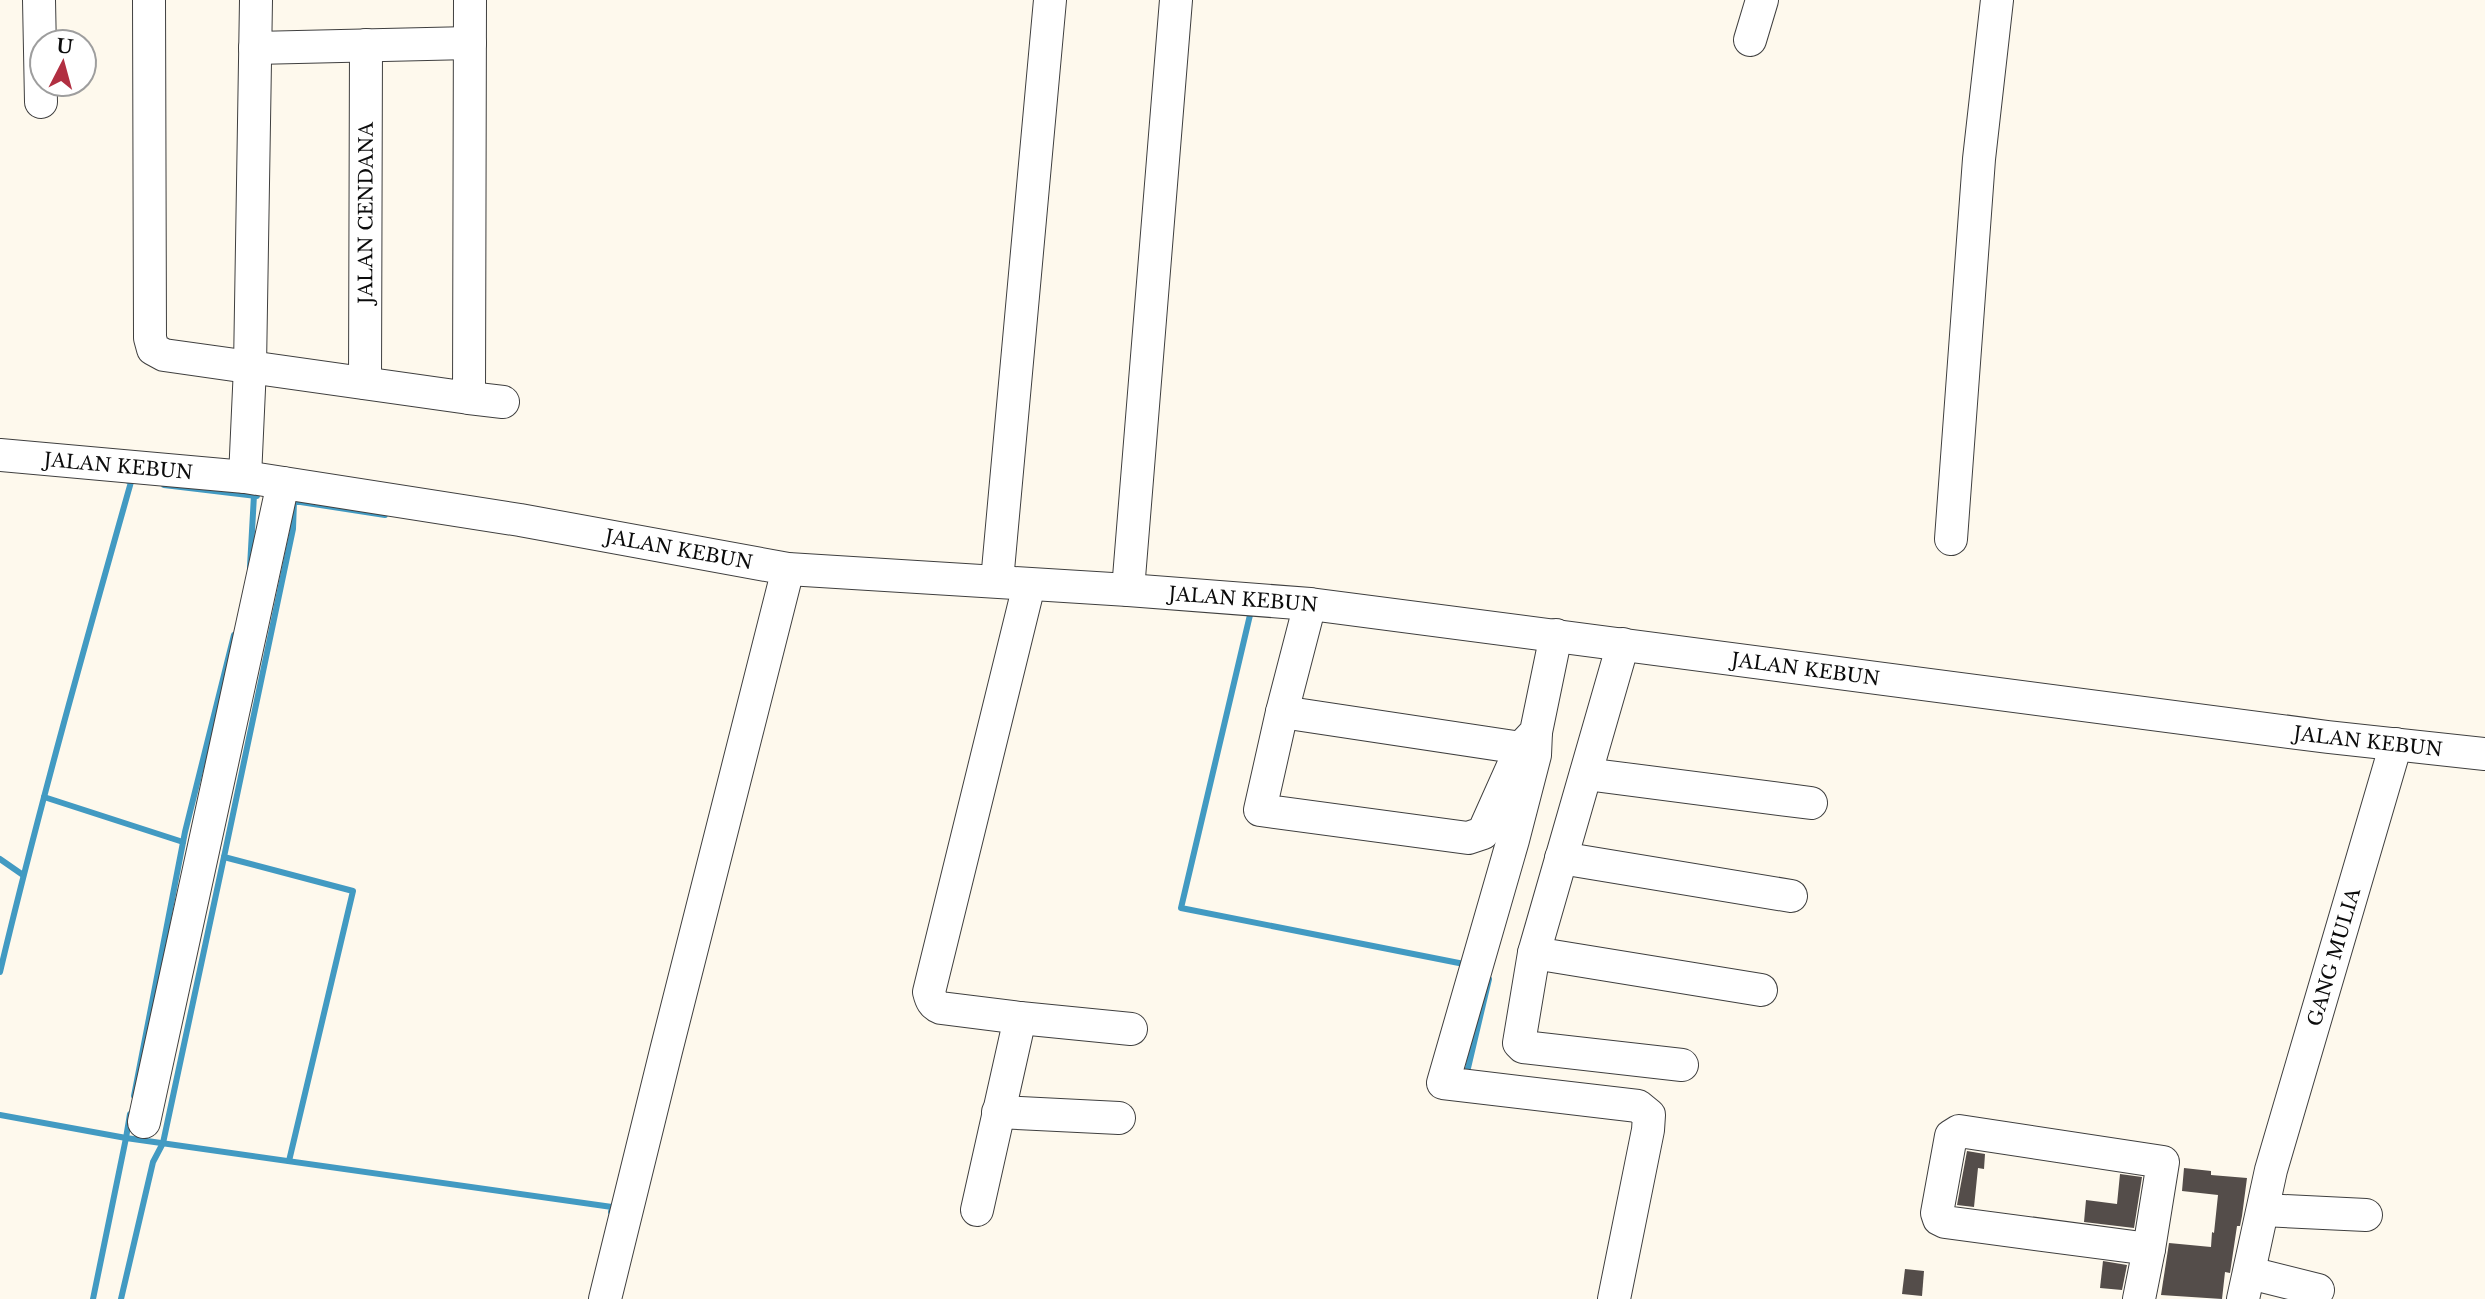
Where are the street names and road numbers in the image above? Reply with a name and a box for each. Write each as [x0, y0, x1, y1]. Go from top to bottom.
street label: JALAN CENDANA [354, 122, 377, 307]
street label: JALAN KEBUN [40, 447, 194, 484]
street label: JALAN KEBUN [600, 524, 755, 574]
street label: JALAN KEBUN [1165, 581, 1319, 616]
street label: JALAN KEBUN [1727, 647, 1881, 690]
street label: JALAN KEBUN [2289, 721, 2444, 761]
street label: GANG MULIA [2302, 885, 2365, 1029]

